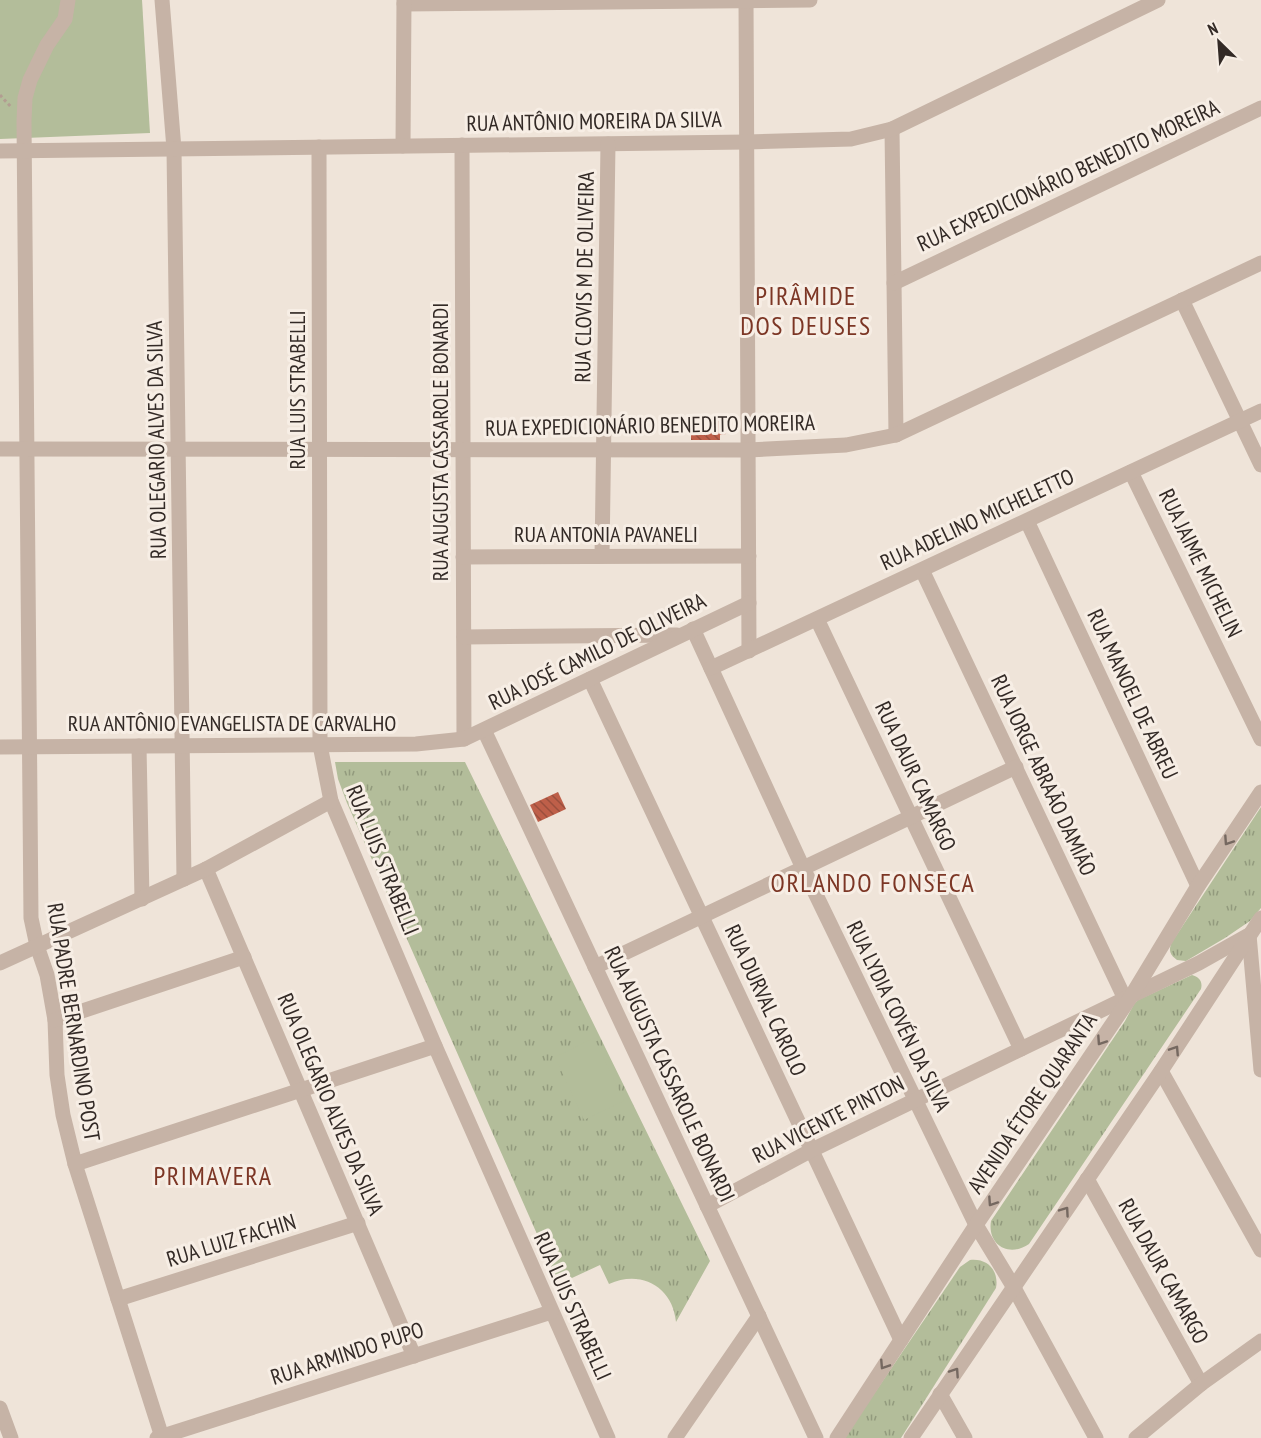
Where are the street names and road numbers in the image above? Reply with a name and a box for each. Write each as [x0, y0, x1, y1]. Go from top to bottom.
street label: RUA EXPEDICIONÁRIO BENEDITO MOREIRA [913, 92, 1224, 257]
street label: RUA ANTÔNIO MOREIRA DA SILVA [466, 105, 723, 137]
street label: RUA CLOVIS M DE OLIVEIRA [568, 171, 600, 383]
street label: RUA AUGUSTA CASSAROLE BONARDI [426, 303, 454, 581]
street label: RUA LUIS STRABELLI [283, 310, 311, 470]
street label: RUA OLEGARIO ALVES DA SILVA [140, 320, 172, 559]
street label: RUA EXPEDICIONÁRIO BENEDITO MOREIRA [485, 408, 816, 442]
street label: RUA ADELINO MICHELETTO [876, 462, 1078, 576]
street label: RUA JAIME MICHELIN [1153, 484, 1249, 642]
street label: RUA ANTONIA PAVANELI [514, 520, 698, 548]
street label: RUA JOSÉ CAMILO DE OLIVEIRA [484, 586, 711, 716]
street label: RUA MANOEL DE ABREU [1081, 604, 1185, 784]
street label: RUA JORGE ABRAÃO DAMIÃO [985, 670, 1103, 880]
street label: RUA DAUR CAMARGO [869, 697, 963, 855]
street label: RUA ANTÔNIO EVANGELISTA DE CARVALHO [68, 709, 396, 737]
street label: RUA LUIS STRABELLI [340, 781, 426, 939]
street label: RUA PADRE BERNARDINO POST [41, 901, 107, 1143]
street label: RUA LYDIA COVÉN DA SILVA [841, 916, 958, 1117]
street label: RUA DURVAL CAROLO [719, 920, 813, 1080]
street label: RUA AUGUSTA CASSAROLE BONARDI [598, 942, 742, 1206]
street label: RUA OLEGARIO ALVES DA SILVA [272, 989, 391, 1220]
street label: AVENIDA ÉTORE QUARANTA [961, 1007, 1103, 1199]
street label: RUA VICENTE PINTON [748, 1069, 908, 1169]
street label: RUA DAUR CAMARGO [1113, 1193, 1215, 1349]
street label: RUA LUIZ FACHIN [163, 1207, 299, 1273]
street label: RUA LUIS STRABELLI [528, 1228, 618, 1384]
street label: RUA ARMINDO PUPO [267, 1315, 427, 1391]

